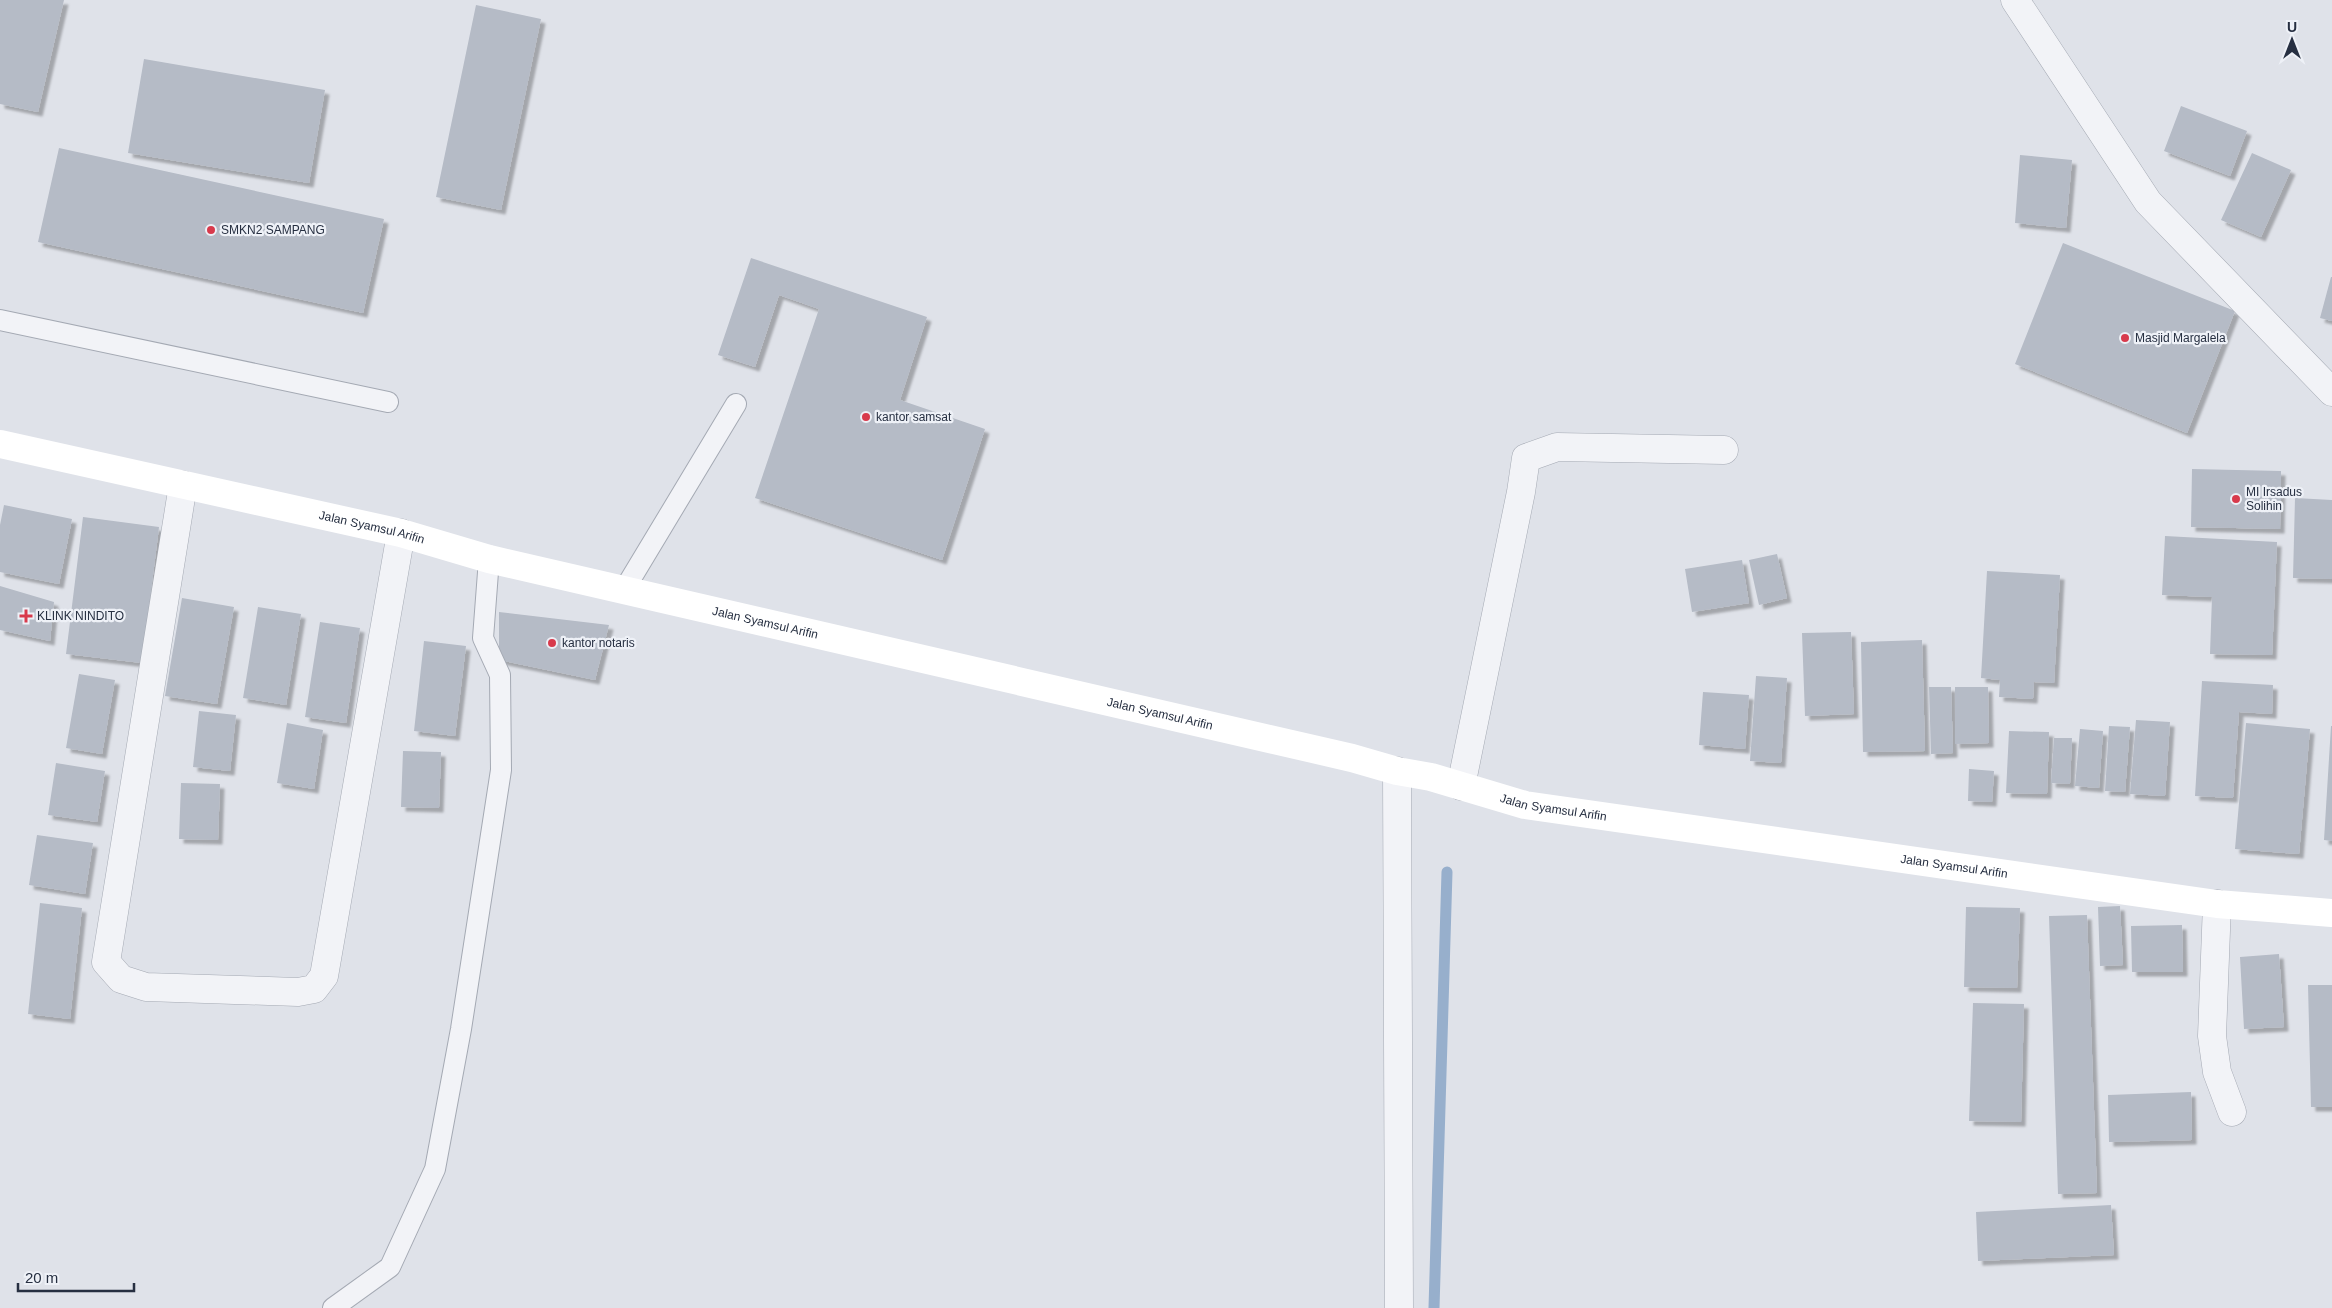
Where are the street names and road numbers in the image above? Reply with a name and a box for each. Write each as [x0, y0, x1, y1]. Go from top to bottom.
street label: Jalan Syamsul Arifin [318, 508, 426, 547]
street label: Jalan Syamsul Arifin [711, 604, 820, 642]
street label: Jalan Syamsul Arifin [1106, 695, 1214, 733]
street label: Jalan Syamsul Arifin [1498, 791, 1608, 824]
street label: Jalan Syamsul Arifin [1899, 852, 2009, 881]

